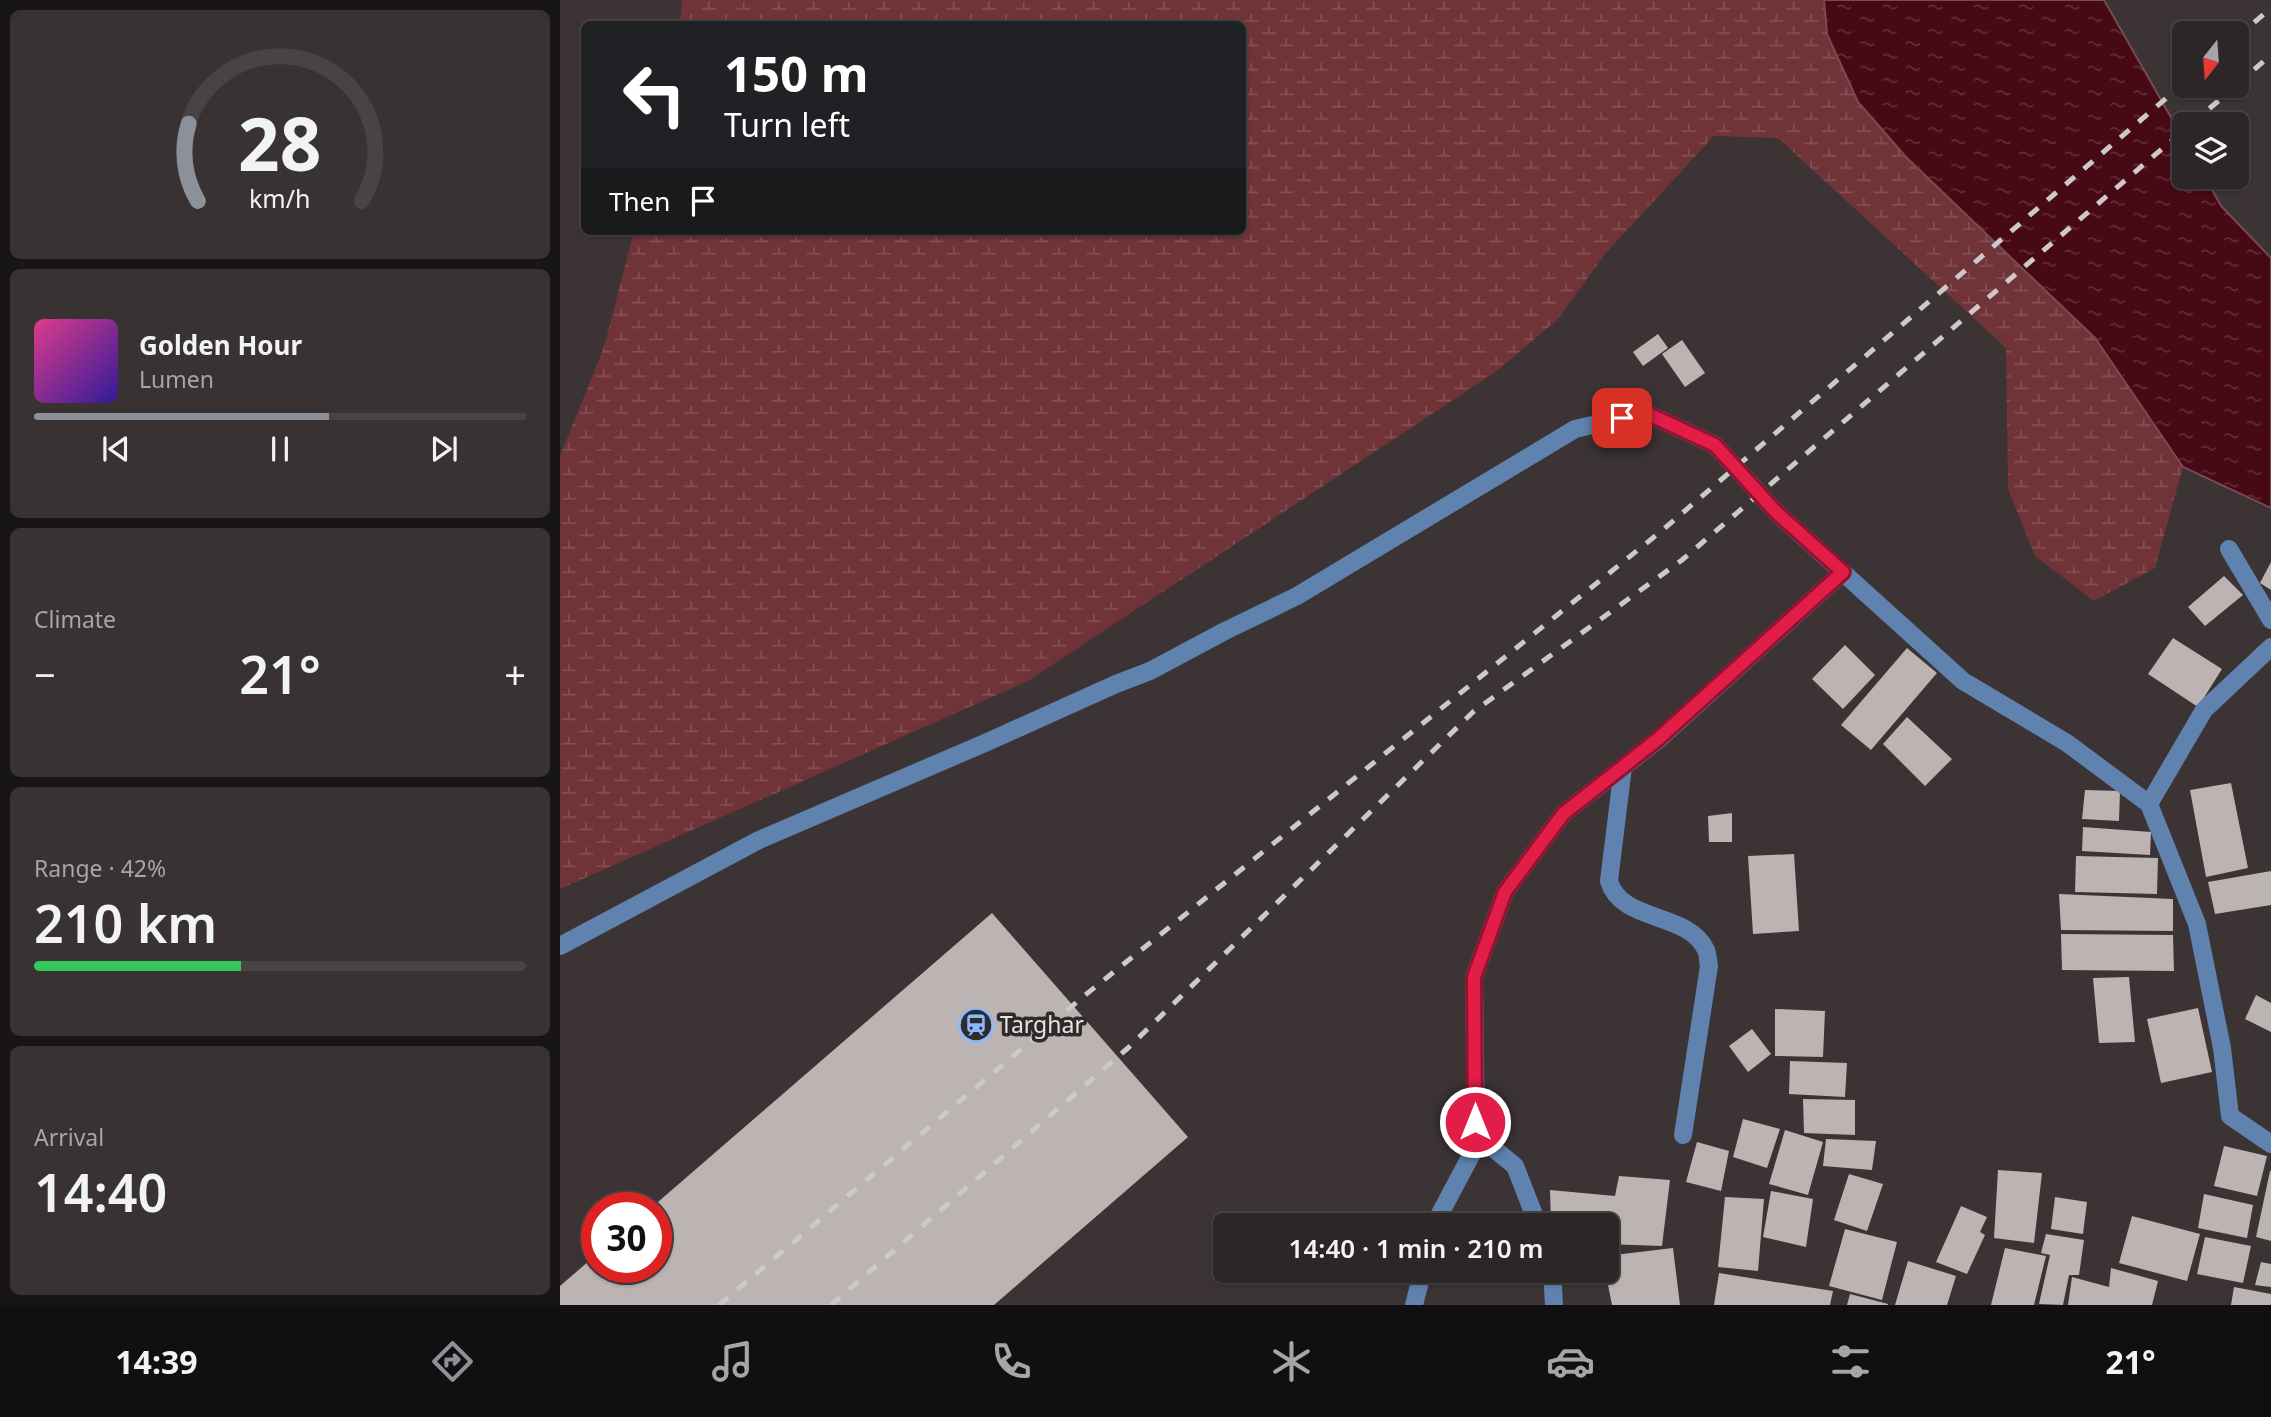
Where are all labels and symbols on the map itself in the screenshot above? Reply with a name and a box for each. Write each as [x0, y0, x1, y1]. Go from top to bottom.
north arrow [2172, 21, 2249, 98]
pin [1592, 388, 1652, 448]
station icon: Targhar [957, 1006, 995, 1044]
place label: Targhar [1000, 1008, 1084, 1040]
position arrow [1438, 1085, 1512, 1159]
speed limit sign: 30 [581, 1192, 672, 1283]

